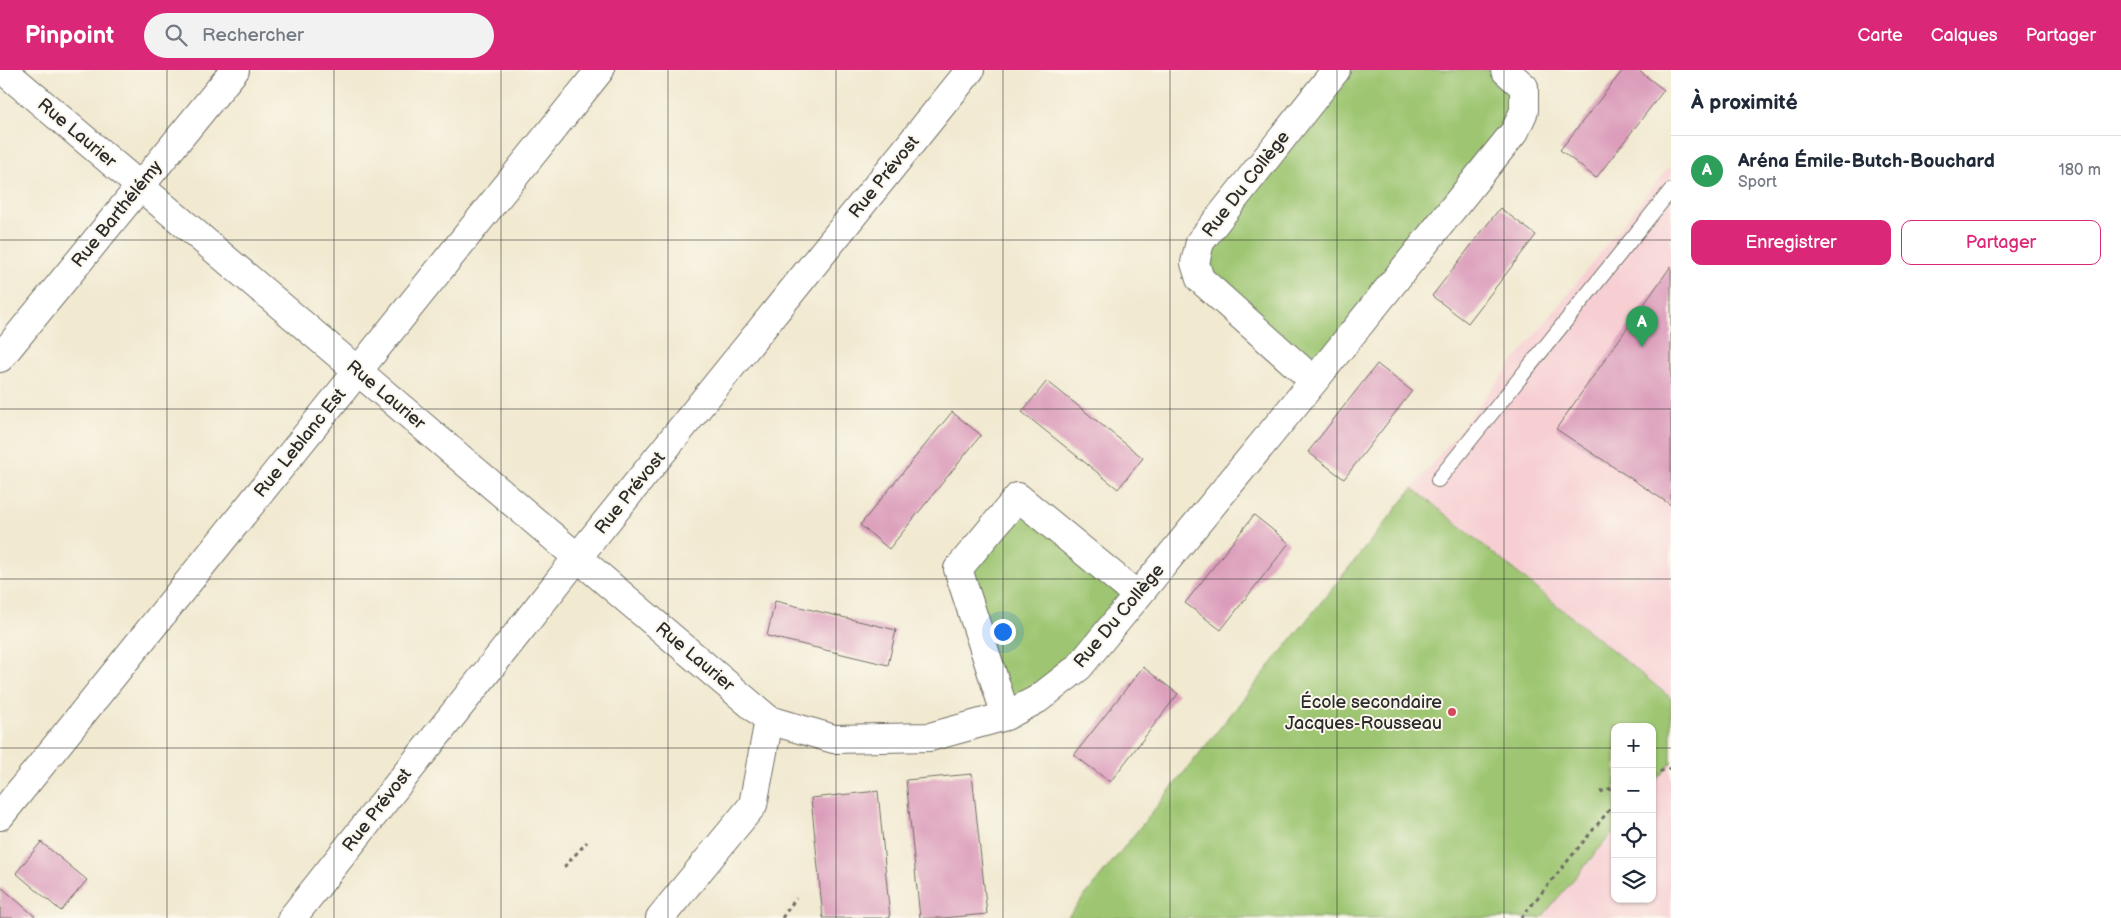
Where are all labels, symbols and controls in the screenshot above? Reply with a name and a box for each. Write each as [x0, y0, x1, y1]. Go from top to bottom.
search box [144, 13, 494, 58]
text: Pinpoint [25, 21, 114, 50]
icon: search [162, 21, 190, 49]
text: Rechercher [202, 24, 304, 47]
text: Carte [1857, 25, 1903, 46]
text: Calques [1931, 25, 1998, 46]
text: Partager [2026, 25, 2096, 46]
text: À proximité [1691, 90, 1798, 115]
street label: Rue Laurier [33, 94, 121, 172]
street label: Rue Du Collège [1198, 126, 1294, 241]
street label: Rue Prévost [844, 131, 924, 222]
text: Aréna Émile-Butch-Bouchard [1738, 150, 1995, 173]
street label: Rue Barthélémy [67, 156, 167, 272]
text: A [1702, 161, 1712, 180]
text: 180 m [2059, 161, 2101, 180]
text: Sport [1738, 173, 1777, 192]
button: Enregistrer [1691, 220, 1891, 265]
button: Partager [1901, 220, 2101, 265]
pin: A [1626, 306, 1658, 347]
street label: Rue Laurier [342, 356, 430, 434]
street label: Rue Leblanc Est [250, 384, 351, 502]
street label: Rue Prévost [590, 447, 670, 538]
street label: Rue Du Collège [1069, 560, 1169, 672]
street label: Rue Laurier [651, 618, 739, 696]
your location [990, 619, 1016, 645]
place label: École secondaire Jacques-Rousseau [1285, 690, 1442, 734]
marker: École secondaire Jacques-Rousseau [1446, 706, 1458, 718]
map controls [1611, 723, 1656, 903]
button: + [1611, 723, 1656, 768]
street label: Rue Prévost [338, 764, 416, 856]
button: − [1611, 768, 1656, 813]
button: locate [1611, 813, 1656, 858]
button: layers [1611, 858, 1656, 903]

